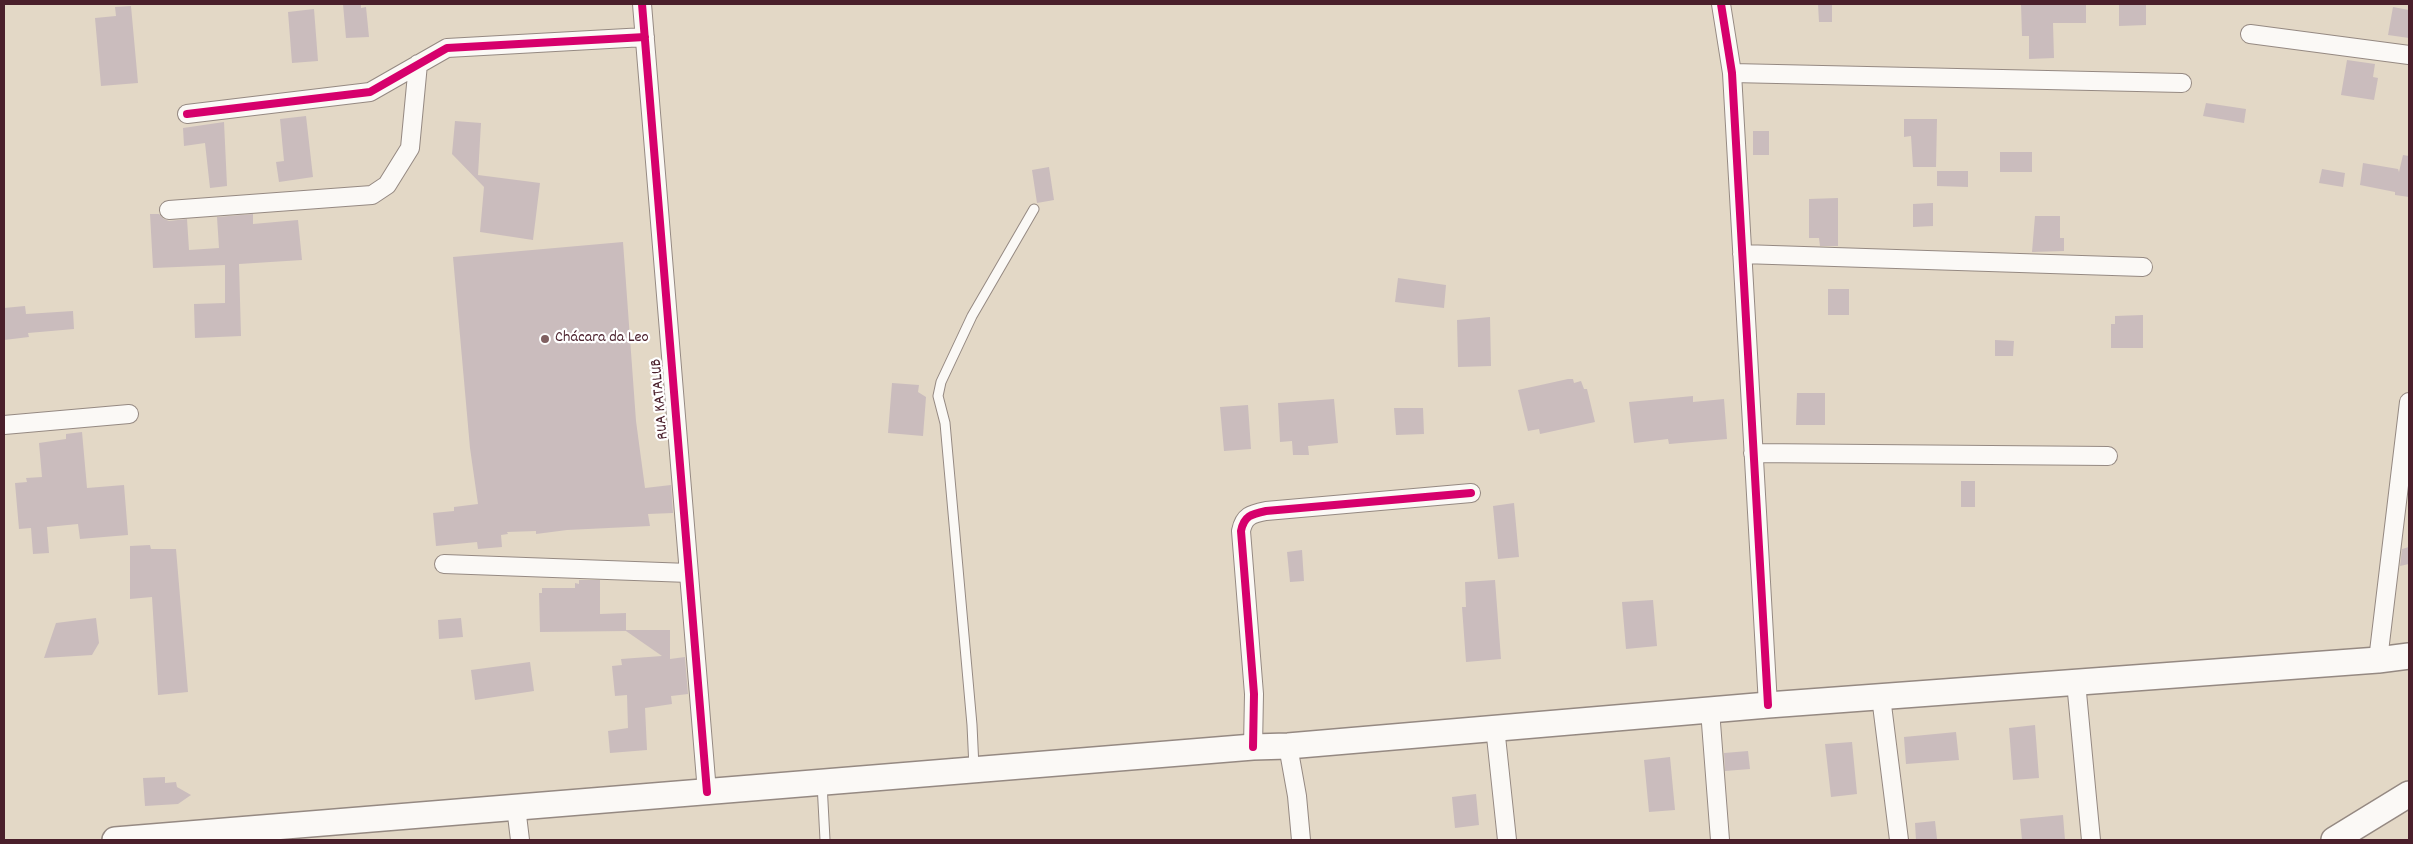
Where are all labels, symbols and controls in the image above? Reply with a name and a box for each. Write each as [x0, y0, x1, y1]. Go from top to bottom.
place label: Chácara da Leo [555, 329, 649, 349]
marker: Chácara da Leo [539, 333, 551, 345]
street label: RUA KATALUB [648, 358, 674, 440]

